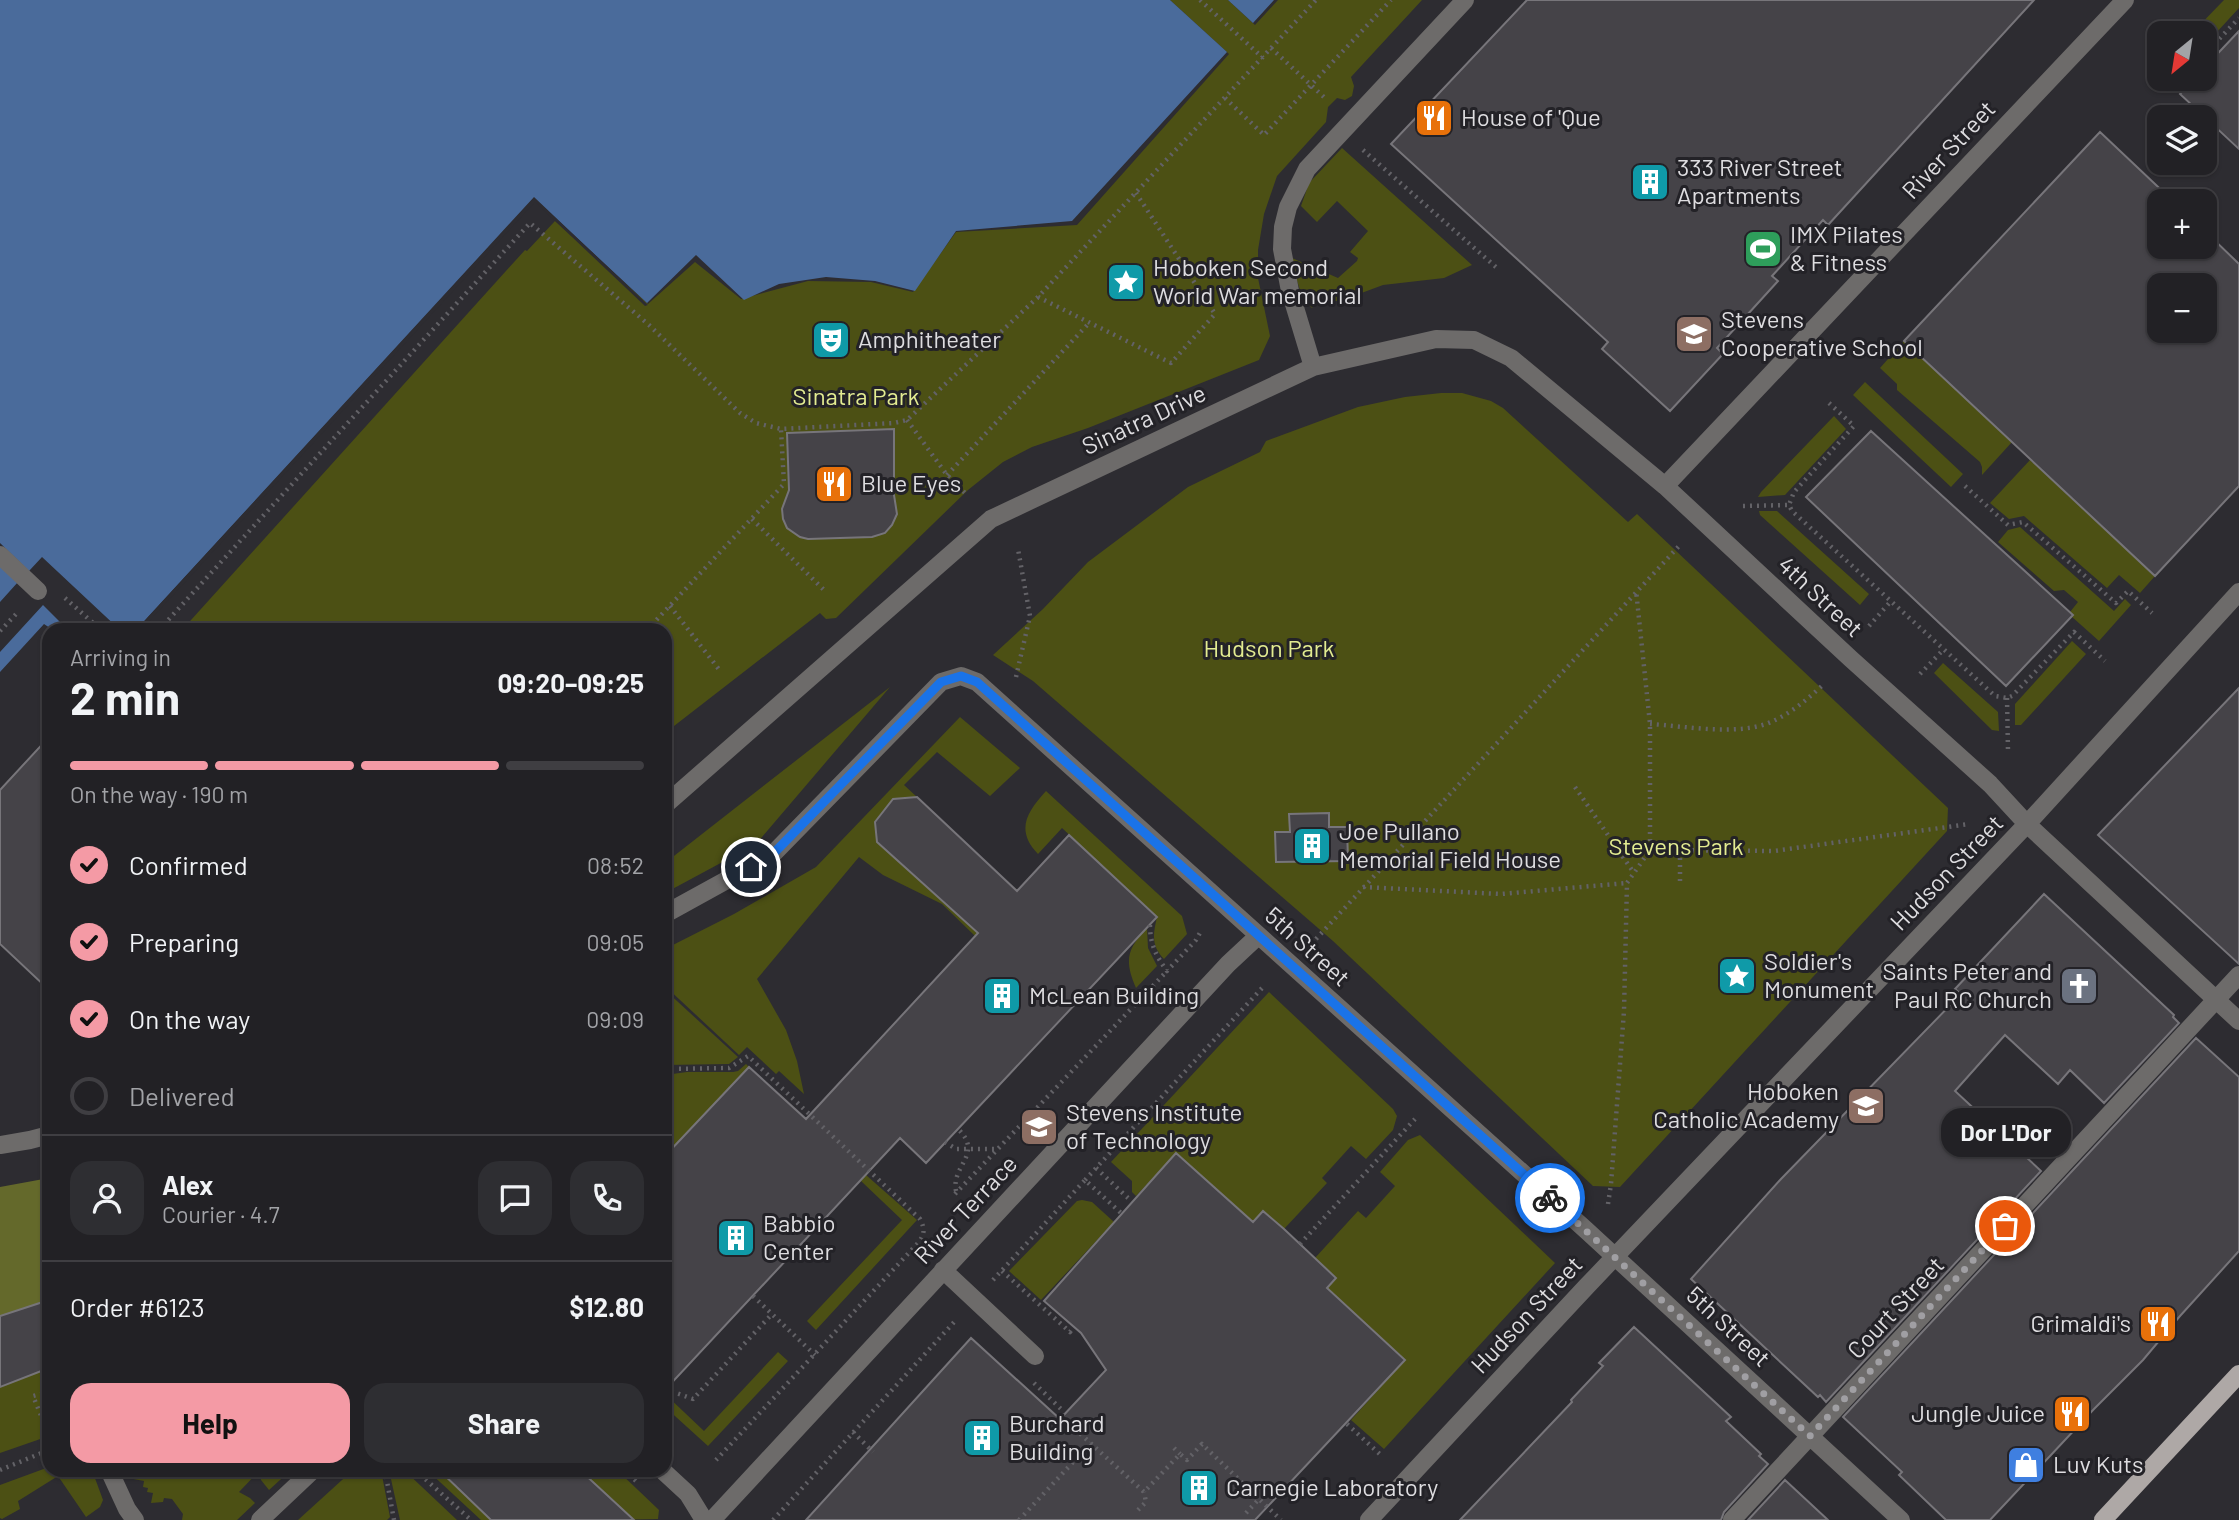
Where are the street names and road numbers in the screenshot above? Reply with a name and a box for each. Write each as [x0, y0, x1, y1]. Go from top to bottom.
street label: River Street [1895, 94, 2001, 204]
street label: Sinatra Drive [1077, 377, 1210, 460]
street label: 4th Street [1773, 549, 1869, 642]
street label: Hudson Street [1884, 808, 2008, 936]
street label: 5th Street [1260, 900, 1356, 992]
street label: River Terrace [907, 1149, 1022, 1269]
street label: Hudson Street [1464, 1249, 1588, 1379]
street label: Court Street [1840, 1250, 1949, 1364]
street label: 5th Street [1681, 1280, 1777, 1372]

